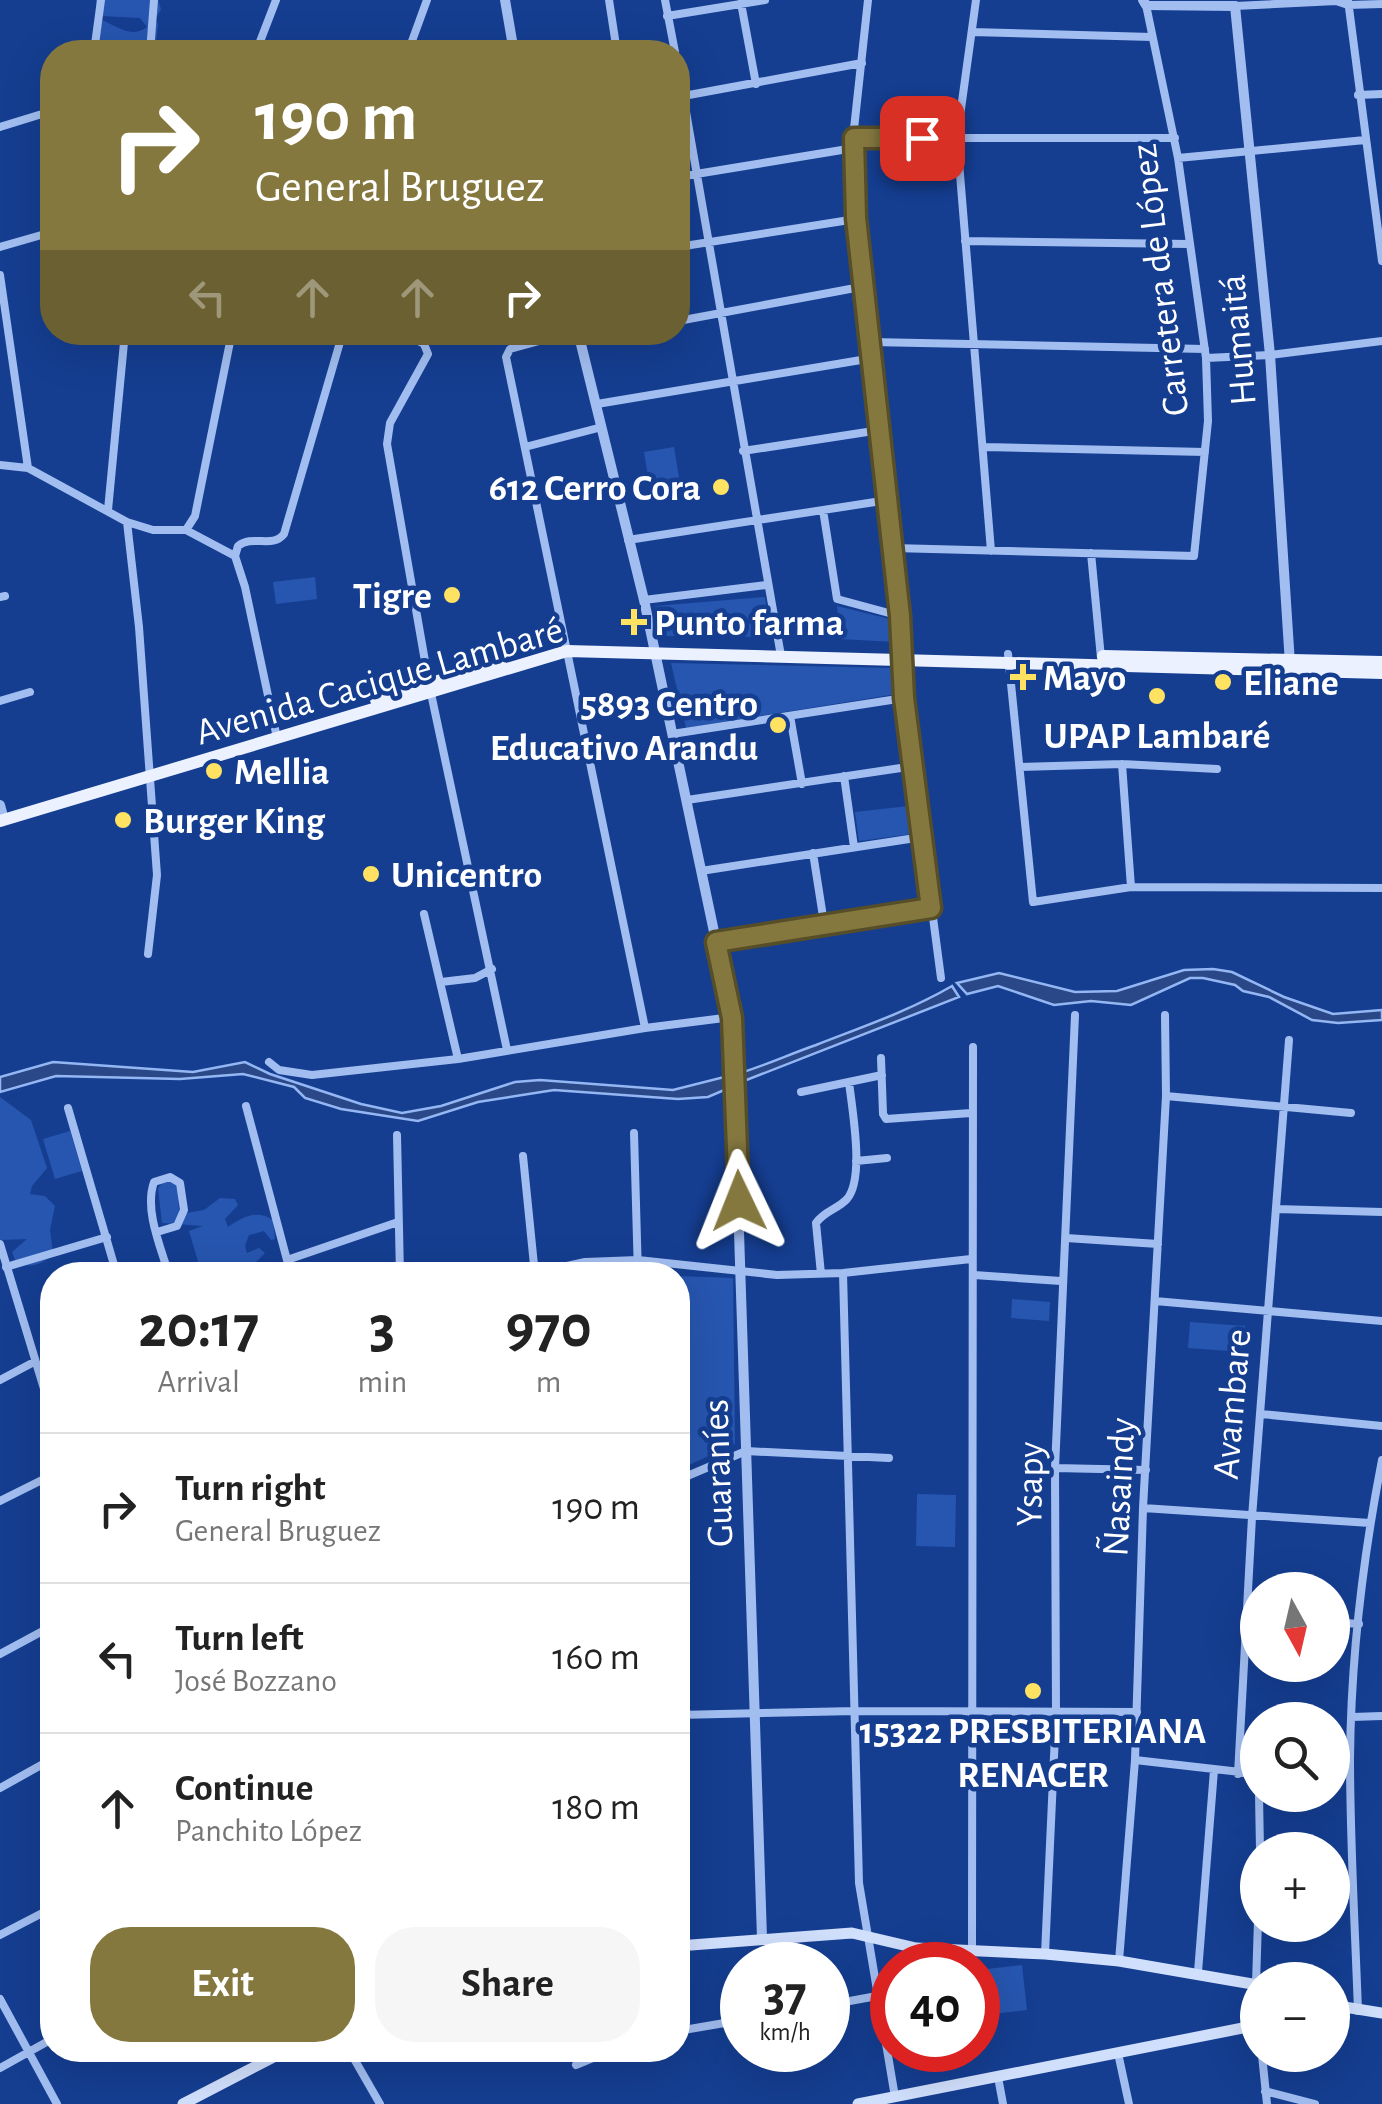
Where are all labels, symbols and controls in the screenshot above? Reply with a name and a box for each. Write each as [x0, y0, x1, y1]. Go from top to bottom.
icon: right [90, 80, 220, 210]
text: 190 m [255, 83, 418, 153]
pin [880, 96, 965, 181]
icon: arrive [895, 111, 950, 166]
street label: Carretera de López [1125, 142, 1197, 418]
text: General Bruguez [255, 165, 545, 210]
icon: left [180, 270, 235, 325]
icon: ahead [285, 270, 340, 325]
icon: ahead [390, 270, 445, 325]
icon: right [495, 270, 550, 325]
street label: Humaitá [1214, 273, 1264, 407]
place label: 612 Cerro Cora [489, 470, 701, 508]
marker: 612 Cerro Cora [710, 476, 732, 498]
place label: Tigre [353, 578, 432, 616]
marker: Tigre [441, 584, 463, 606]
place label: Punto farma [654, 605, 844, 643]
street label: Avenida Cacique Lambaré [192, 611, 567, 753]
marker: Punto farma [623, 611, 645, 633]
place label: Mayo [1043, 660, 1126, 698]
place label: Eliane [1243, 665, 1339, 703]
marker: Mayo [1012, 666, 1034, 688]
marker: Eliane [1212, 671, 1234, 693]
marker: UPAP Lambaré [1146, 685, 1168, 707]
place label: 5893 Centro Educativo Arandu [490, 686, 758, 768]
marker: 5893 Centro Educativo Arandu [767, 714, 789, 736]
place label: UPAP Lambaré [1043, 718, 1271, 756]
place label: Mellia [234, 754, 330, 792]
marker: Mellia [203, 760, 225, 782]
place label: Burger King [143, 803, 326, 841]
marker: Burger King [112, 809, 134, 831]
place label: Unicentro [391, 857, 542, 895]
marker: Unicentro [360, 863, 382, 885]
position arrow [687, 1149, 791, 1253]
text: 20:17 [138, 1298, 259, 1358]
text: 3 [369, 1298, 395, 1358]
text: 970 [506, 1298, 592, 1358]
street label: Avambare [1207, 1327, 1258, 1481]
text: Arrival [158, 1366, 240, 1398]
text: min [357, 1366, 407, 1398]
text: m [536, 1366, 561, 1398]
street label: Guaraníes [697, 1398, 741, 1548]
street label: Ñasaindy [1094, 1417, 1143, 1558]
street label: Ysapy [1011, 1441, 1051, 1527]
text: Turn right [175, 1470, 325, 1508]
icon: right [90, 1481, 145, 1536]
text: 190 m [552, 1489, 640, 1527]
text: General Bruguez [175, 1515, 381, 1547]
north arrow [1240, 1572, 1350, 1682]
map controls [1240, 1572, 1350, 2072]
text: Turn left [175, 1620, 303, 1658]
icon: left [90, 1631, 145, 1686]
text: 160 m [552, 1639, 640, 1677]
text: José Bozzano [175, 1665, 337, 1697]
marker: 15322 PRESBITERIANA RENACER [1022, 1680, 1044, 1702]
button: search [1240, 1702, 1350, 1812]
place label: 15322 PRESBITERIANA RENACER [860, 1713, 1206, 1795]
text: Continue [175, 1770, 313, 1808]
icon: ahead [90, 1781, 145, 1836]
text: 180 m [552, 1789, 640, 1827]
text: Panchito López [175, 1815, 362, 1847]
button: + [1240, 1832, 1350, 1942]
button: Exit [90, 1927, 355, 2042]
button: Share [375, 1927, 640, 2042]
speed limit sign: 40 [870, 1942, 1000, 2072]
button: − [1240, 1962, 1350, 2072]
text: 37 [763, 1970, 807, 2020]
text: km/h [759, 2020, 811, 2045]

